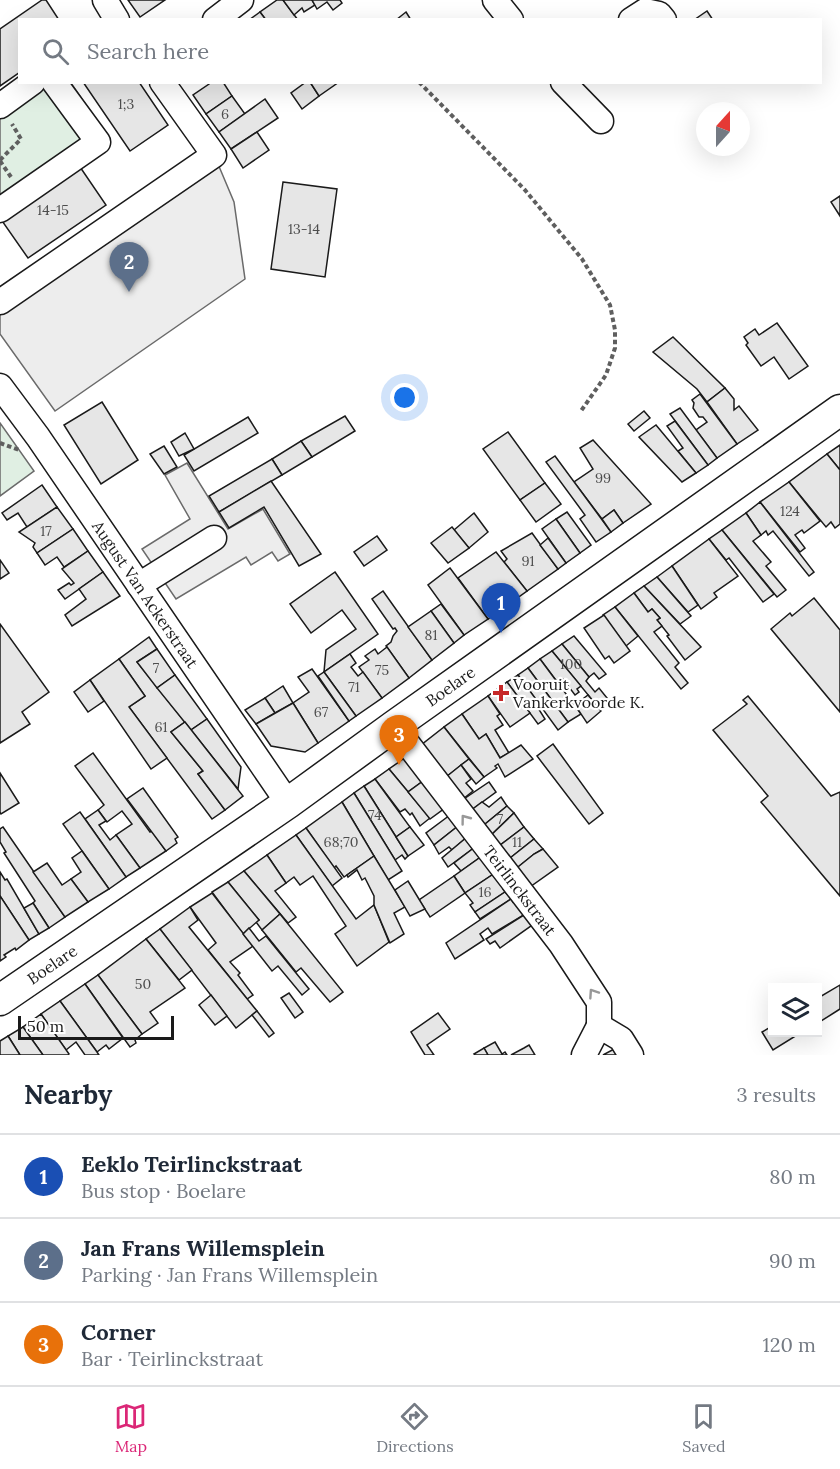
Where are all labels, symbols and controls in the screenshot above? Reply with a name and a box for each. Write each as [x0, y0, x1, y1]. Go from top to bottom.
search box [18, 18, 822, 84]
icon: search [39, 35, 72, 68]
text: Search here [87, 37, 209, 65]
house number: 1;3 [118, 95, 134, 113]
north arrow [696, 102, 750, 156]
house number: 6 [221, 105, 229, 123]
house number: 14-15 [37, 201, 69, 219]
house number: 13-14 [288, 220, 320, 238]
pin: 2 [110, 242, 148, 292]
your location [390, 383, 419, 412]
house number: 99 [595, 469, 611, 487]
house number: 124 [780, 502, 800, 520]
street label: August Van Ackerstraat [88, 516, 203, 672]
house number: 17 [40, 522, 52, 540]
house number: 91 [521, 552, 535, 570]
pin: 1 [482, 584, 520, 633]
house number: 81 [425, 626, 437, 644]
house number: 100 [560, 655, 582, 673]
house number: 7 [153, 659, 160, 677]
house number: 75 [375, 661, 389, 679]
street label: Boelare [422, 662, 479, 710]
place label: Vooruit Vankerkvoorde K. [512, 674, 645, 712]
house number: 71 [348, 678, 360, 696]
marker: Vooruit Vankerkvoorde K. [494, 686, 508, 700]
house number: 67 [314, 703, 329, 721]
pin: 3 [380, 716, 418, 765]
house number: 61 [154, 718, 168, 736]
house number: 74 [368, 806, 382, 824]
house number: 7 [497, 810, 504, 828]
one-way arrow [461, 815, 472, 826]
house number: 68;70 [324, 833, 358, 851]
house number: 11 [512, 833, 522, 851]
street label: Teirlinckstraat [479, 841, 561, 940]
house number: 16 [478, 883, 492, 901]
street label: Boelare [23, 940, 81, 989]
house number: 50 [135, 975, 151, 993]
map controls [768, 983, 822, 1037]
button: layers [768, 983, 822, 1037]
one-way arrow [589, 989, 601, 999]
scale bar [18, 1013, 174, 1040]
text: 50 m [27, 1016, 64, 1036]
text: Nearby [24, 1078, 112, 1111]
text: 3 results [737, 1082, 816, 1107]
text: Eeklo Teirlinckstraat [81, 1150, 302, 1178]
text: 1 [39, 1164, 48, 1189]
text: 80 m [769, 1164, 816, 1189]
text: Bus stop · Boelare [81, 1178, 246, 1203]
text: Jan Frans Willemsplein [81, 1234, 325, 1262]
text: 2 [38, 1248, 49, 1273]
text: 90 m [769, 1248, 816, 1273]
text: Parking · Jan Frans Willemsplein [81, 1262, 378, 1287]
text: Corner [81, 1318, 156, 1346]
text: 3 [38, 1332, 49, 1357]
text: 120 m [762, 1332, 816, 1357]
text: Bar · Teirlinckstraat [81, 1346, 263, 1371]
tab: Map [114, 1400, 147, 1456]
tab: Directions [376, 1400, 454, 1456]
tab: Saved [682, 1400, 726, 1456]

